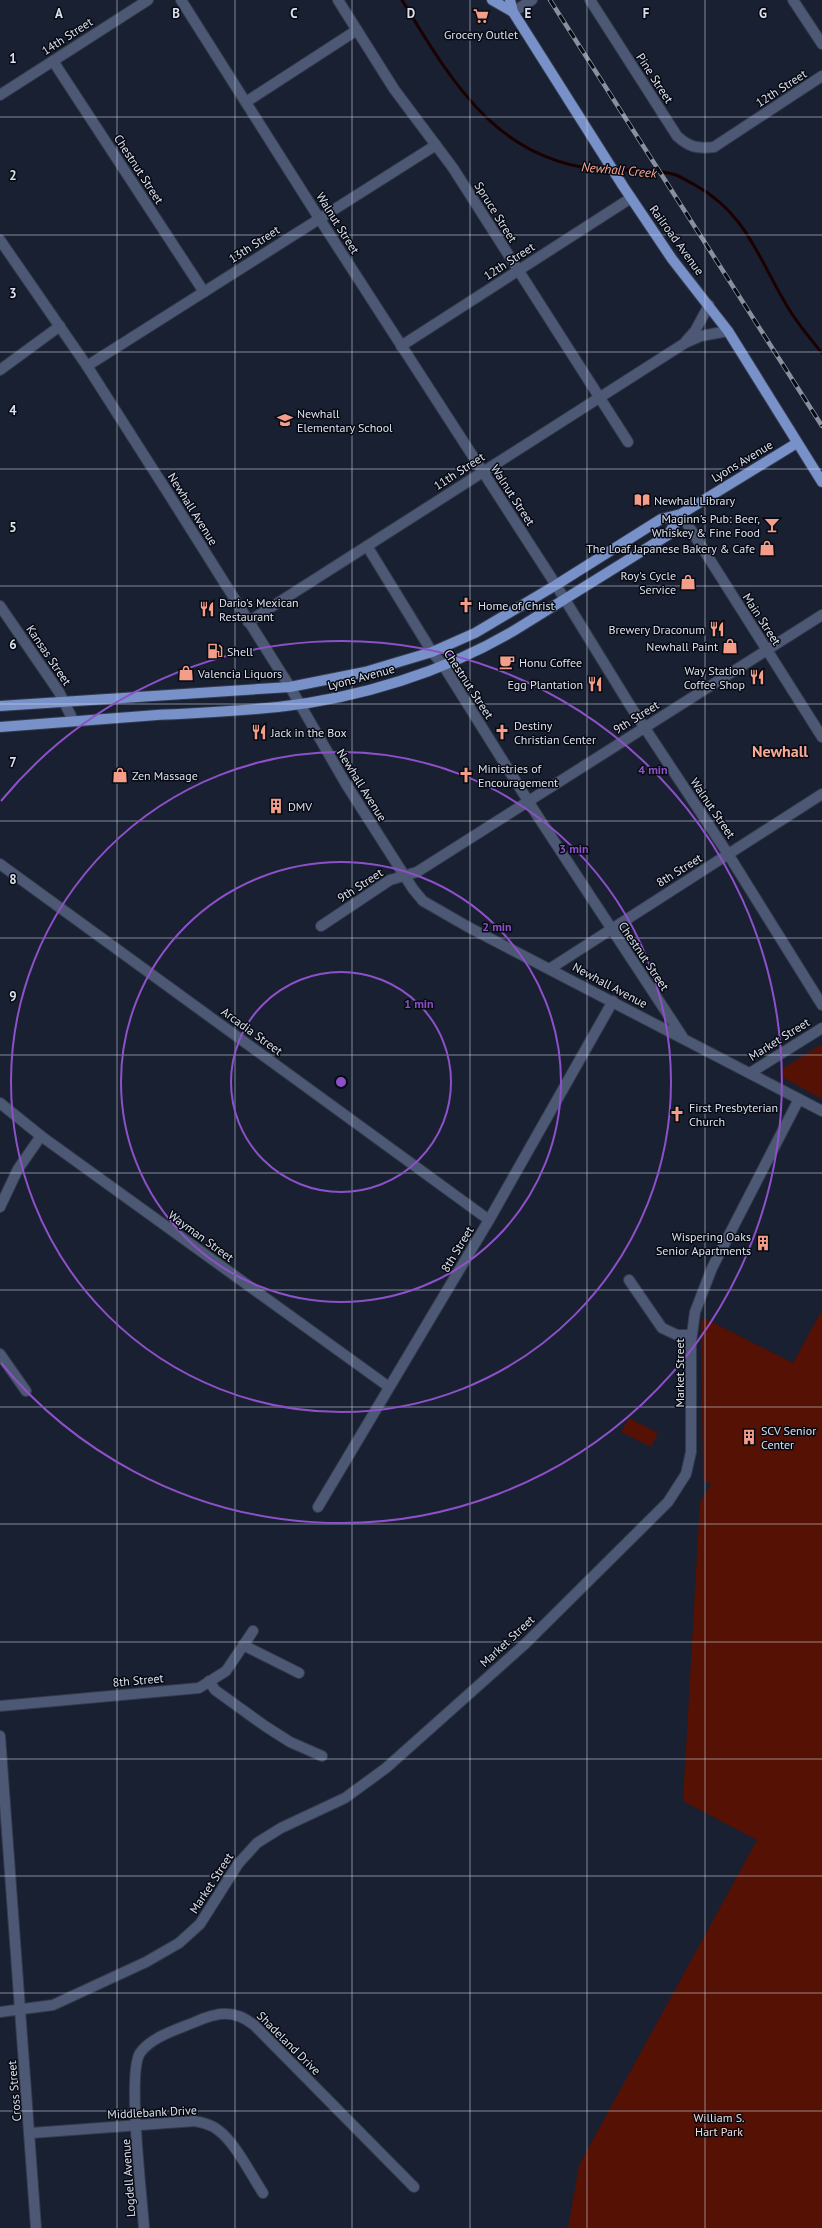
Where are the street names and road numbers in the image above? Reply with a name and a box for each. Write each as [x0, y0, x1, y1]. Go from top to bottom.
street label: 14th Street [39, 14, 95, 58]
street label: Pine Street [633, 50, 677, 106]
street label: 12th Street [753, 66, 809, 110]
street label: Chestnut Street [111, 132, 167, 206]
street label: Spruce Street [471, 179, 521, 245]
street label: Walnut Street [313, 189, 363, 257]
street label: Railroad Avenue [647, 202, 707, 278]
street label: 13th Street [226, 222, 282, 266]
street label: 12th Street [481, 239, 537, 283]
street label: Lyons Avenue [709, 437, 775, 485]
street label: 11th Street [431, 449, 487, 493]
street label: Walnut Street [488, 462, 538, 528]
street label: Newhall Avenue [165, 470, 221, 548]
street label: Main Street [740, 590, 784, 648]
street label: Kansas Street [23, 622, 75, 688]
street label: Chestnut Street [441, 647, 497, 721]
street label: Lyons Avenue [326, 661, 396, 693]
street label: 9th Street [610, 697, 662, 737]
street label: Newhall Avenue [334, 746, 390, 824]
street label: Walnut Street [687, 775, 739, 841]
street label: 8th Street [653, 850, 705, 890]
street label: 9th Street [335, 865, 385, 905]
street label: Chestnut Street [616, 919, 672, 993]
street label: Newhall Avenue [570, 959, 650, 1011]
street label: Arcadia Street [218, 1004, 286, 1058]
street label: Market Street [746, 1014, 812, 1064]
street label: Wayman Street [165, 1207, 237, 1265]
street label: 8th Street [437, 1223, 477, 1275]
street label: Market Street [672, 1338, 687, 1408]
street label: Market Street [477, 1612, 537, 1670]
street label: 8th Street [112, 1670, 164, 1690]
street label: Market Street [186, 1850, 236, 1916]
street label: Shadeland Drive [254, 2008, 324, 2078]
street label: Cross Street [4, 2060, 24, 2122]
street label: Middlebank Drive [107, 2102, 197, 2122]
street label: Logdell Avenue [118, 2138, 138, 2218]

